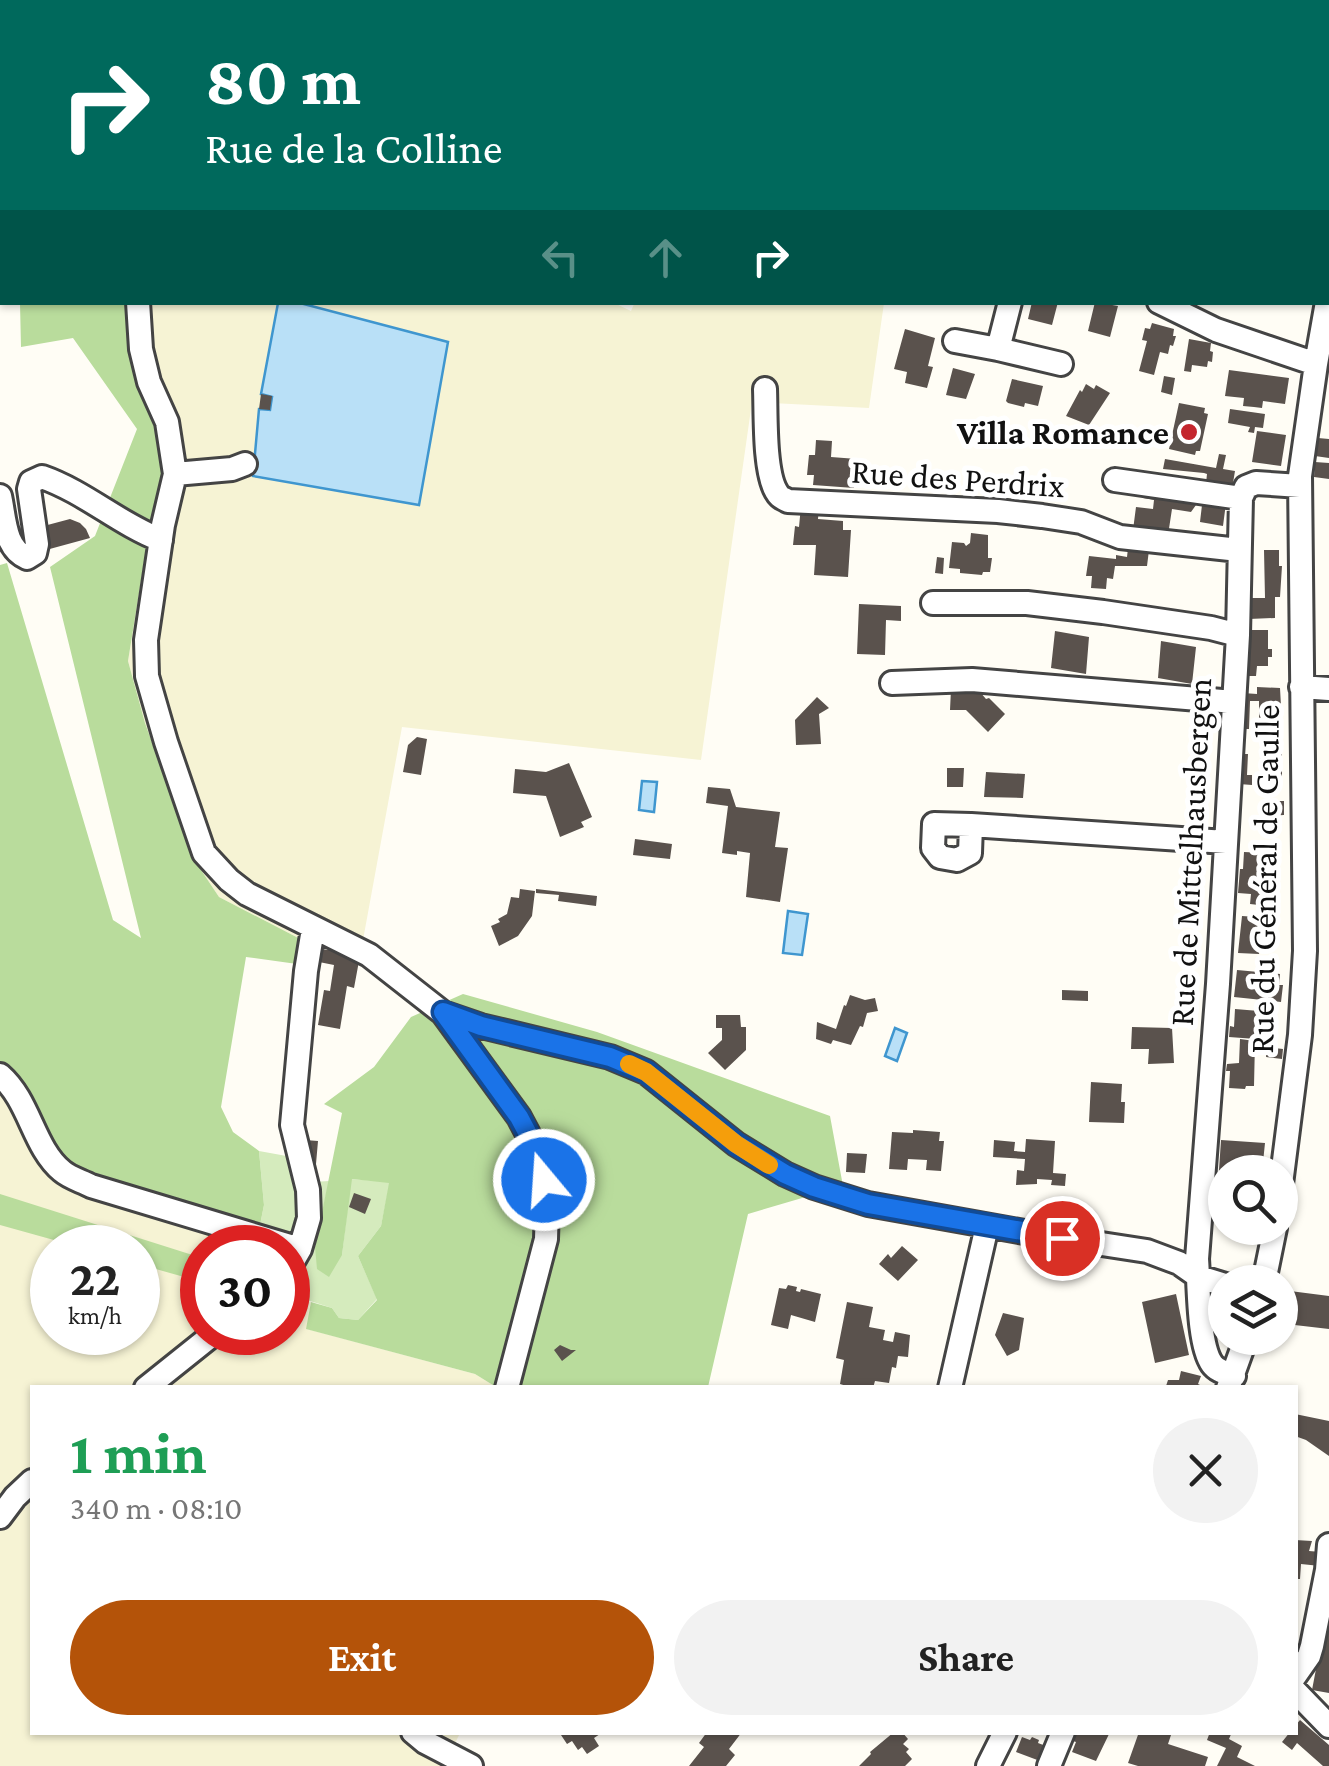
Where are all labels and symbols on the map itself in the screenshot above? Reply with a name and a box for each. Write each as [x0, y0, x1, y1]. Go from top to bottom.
place label: Villa Romance [956, 413, 1169, 452]
marker: Villa Romance [1178, 421, 1200, 443]
street label: Rue des Perdrix [850, 452, 1066, 505]
street label: Rue de Mittelhausbergen [1162, 677, 1219, 1027]
street label: Rue du Général de Gaulle [1242, 704, 1287, 1054]
position arrow [492, 1128, 596, 1232]
pin [1020, 1196, 1105, 1281]
speed limit sign: 30 [180, 1225, 310, 1355]

